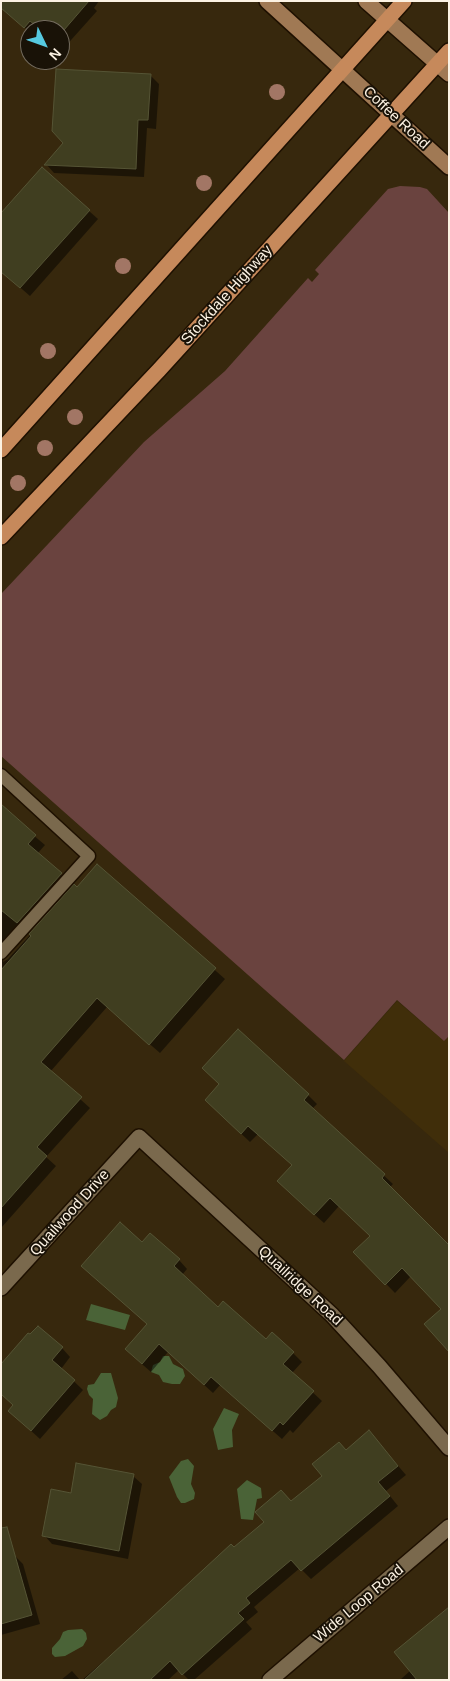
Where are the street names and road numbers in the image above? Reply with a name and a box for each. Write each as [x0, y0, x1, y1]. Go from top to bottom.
street label: Coffee Road [359, 83, 433, 153]
street label: Stockdale Highway [178, 242, 276, 348]
street label: Quailwood Drive [26, 1166, 114, 1260]
street label: Quailridge Road [254, 1242, 346, 1330]
street label: Wide Loop Road [310, 1561, 408, 1647]

